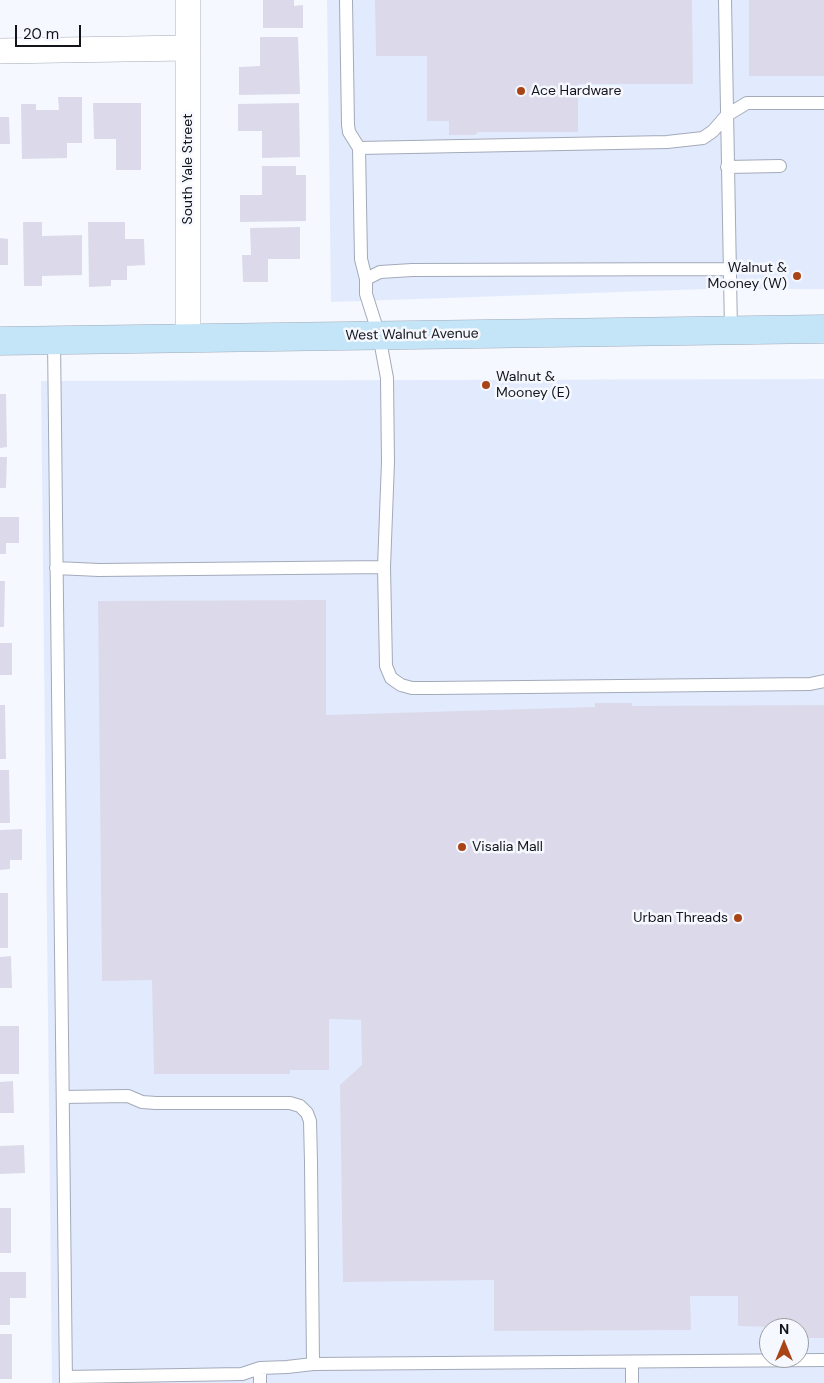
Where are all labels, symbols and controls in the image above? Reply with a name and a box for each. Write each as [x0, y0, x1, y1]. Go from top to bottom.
scale bar [18, 15, 84, 47]
text: 20 m [23, 24, 59, 44]
place label: Ace Hardware [531, 83, 621, 99]
marker: Ace Hardware [515, 85, 527, 97]
street label: South Yale Street [180, 114, 196, 224]
place label: Walnut & Mooney (W) [707, 260, 787, 292]
marker: Walnut & Mooney (W) [791, 270, 803, 282]
street label: West Walnut Avenue [345, 325, 479, 345]
place label: Walnut & Mooney (E) [496, 369, 570, 402]
marker: Walnut & Mooney (E) [480, 379, 492, 391]
place label: Visalia Mall [472, 839, 543, 855]
marker: Visalia Mall [456, 841, 468, 853]
place label: Urban Threads [633, 910, 728, 926]
marker: Urban Threads [732, 912, 744, 924]
north arrow [759, 1318, 809, 1368]
text: N [779, 1320, 789, 1338]

